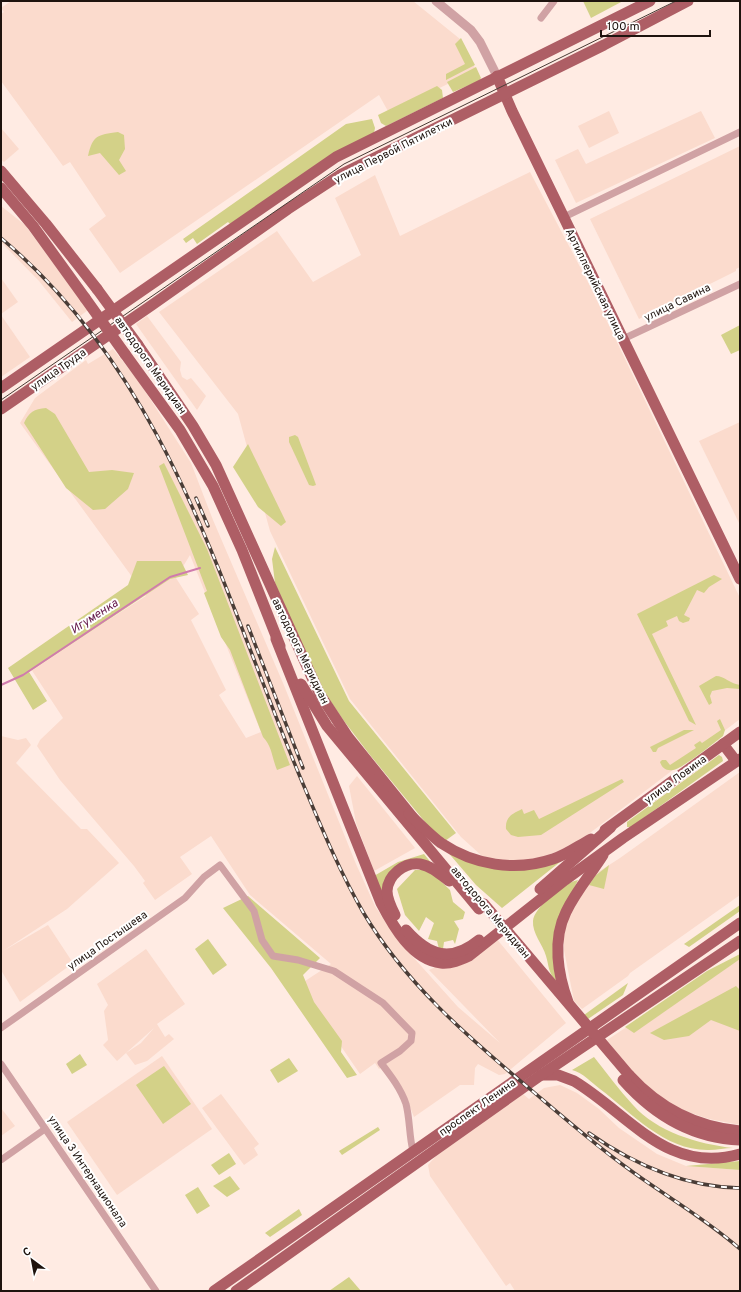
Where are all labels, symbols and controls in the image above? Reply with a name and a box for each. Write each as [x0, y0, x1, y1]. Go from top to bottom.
scale bar [601, 12, 710, 38]
text: 100 m [607, 19, 640, 35]
street label: улица Первой Пятилетки [332, 115, 455, 187]
street label: Артиллерийская улица [562, 226, 628, 343]
street label: улица Савина [642, 281, 713, 325]
street label: автодорога Меридиан [111, 314, 189, 417]
street label: улица Труда [28, 346, 89, 394]
water label: Игуменка [68, 595, 122, 638]
street label: автодорога Меридиан [268, 596, 332, 707]
street label: улица Ловина [642, 752, 710, 807]
street label: автодорога Меридиан [448, 864, 533, 962]
street label: улица Постышева [65, 908, 150, 974]
street label: проспект Ленина [436, 1076, 519, 1140]
street label: улица 3 Интернационала [44, 1113, 130, 1230]
north arrow [12, 1240, 52, 1280]
text: С [21, 1245, 34, 1260]

